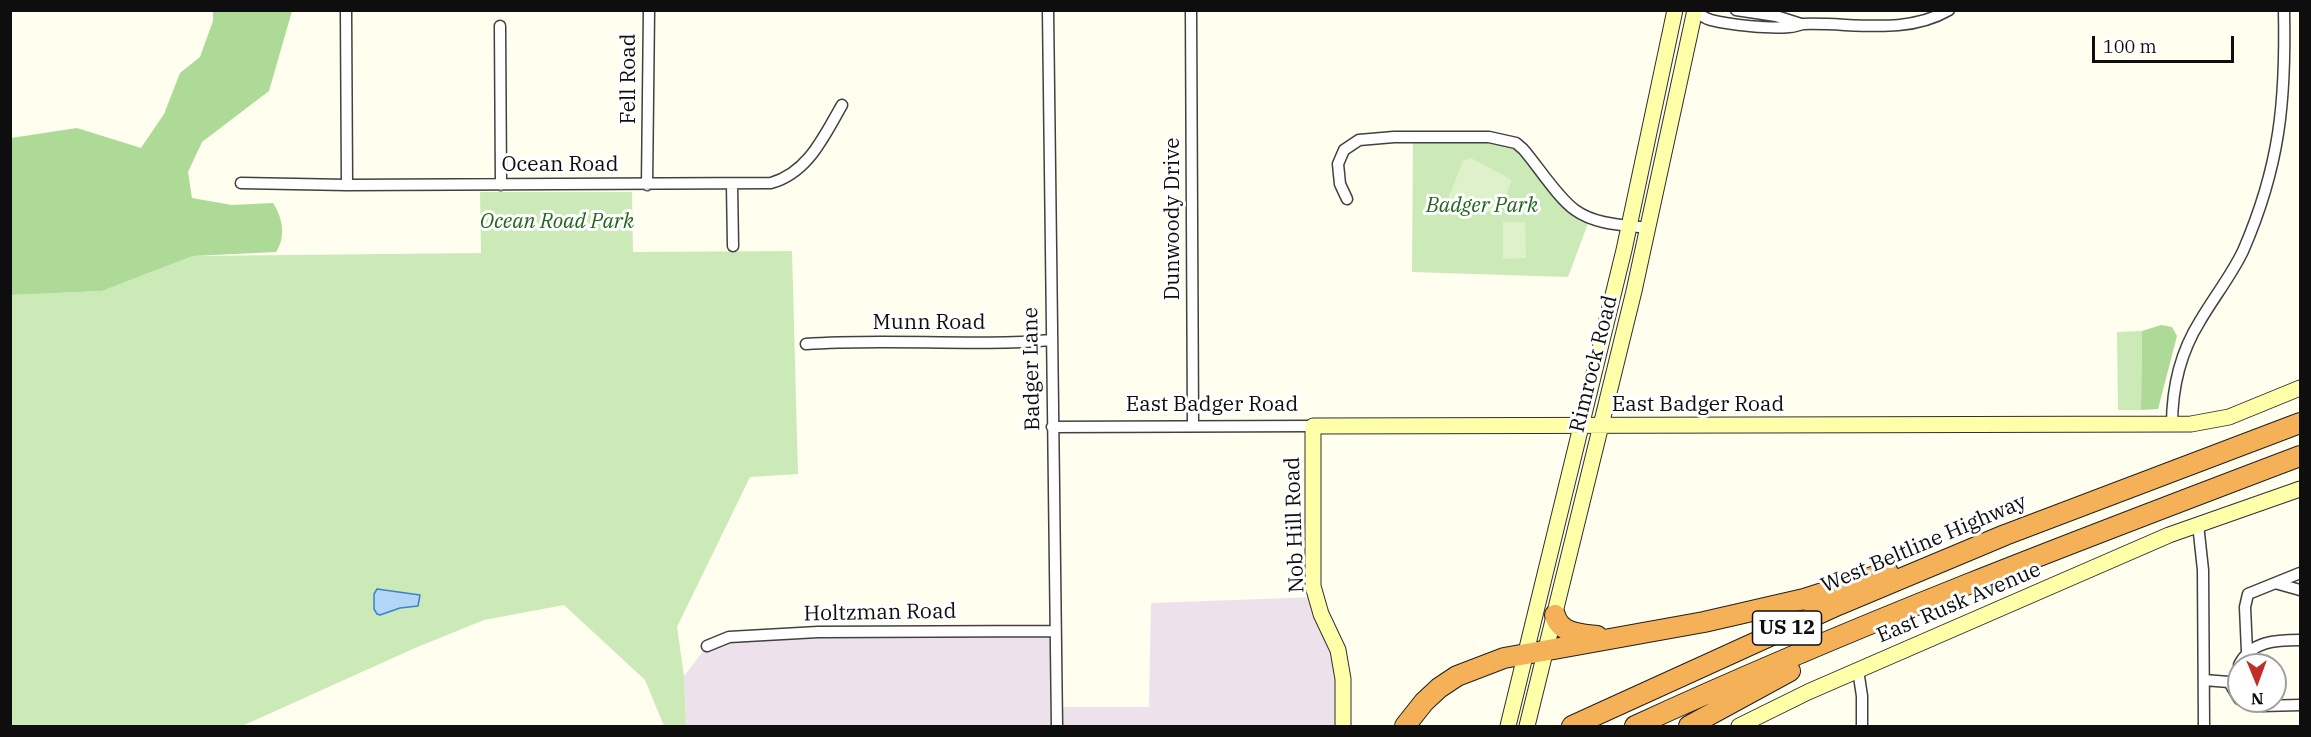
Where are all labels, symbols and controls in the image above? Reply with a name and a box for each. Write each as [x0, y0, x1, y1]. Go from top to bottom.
scale bar [2095, 24, 2238, 62]
street label: Fell Road [616, 33, 642, 125]
text: 100 m [2103, 35, 2157, 58]
street label: Dunwoody Drive [1160, 137, 1186, 301]
street label: Ocean Road [502, 152, 618, 178]
park label: Badger Park [1426, 193, 1538, 219]
park label: Ocean Road Park [480, 209, 634, 235]
street label: Rimrock Road [1565, 293, 1623, 435]
street label: Badger Lane [1018, 307, 1046, 431]
street label: Munn Road [872, 310, 986, 336]
street label: East Badger Road [1126, 392, 1298, 418]
street label: East Badger Road [1612, 392, 1784, 418]
street label: Nob Hill Road [1280, 456, 1310, 594]
street label: West Beltline Highway [1818, 489, 2030, 599]
street label: East Rusk Avenue [1873, 557, 2045, 649]
street label: Holtzman Road [803, 599, 957, 627]
road number: US 12 [1752, 611, 1822, 645]
north arrow [2227, 653, 2287, 713]
text: N [2251, 689, 2264, 709]

